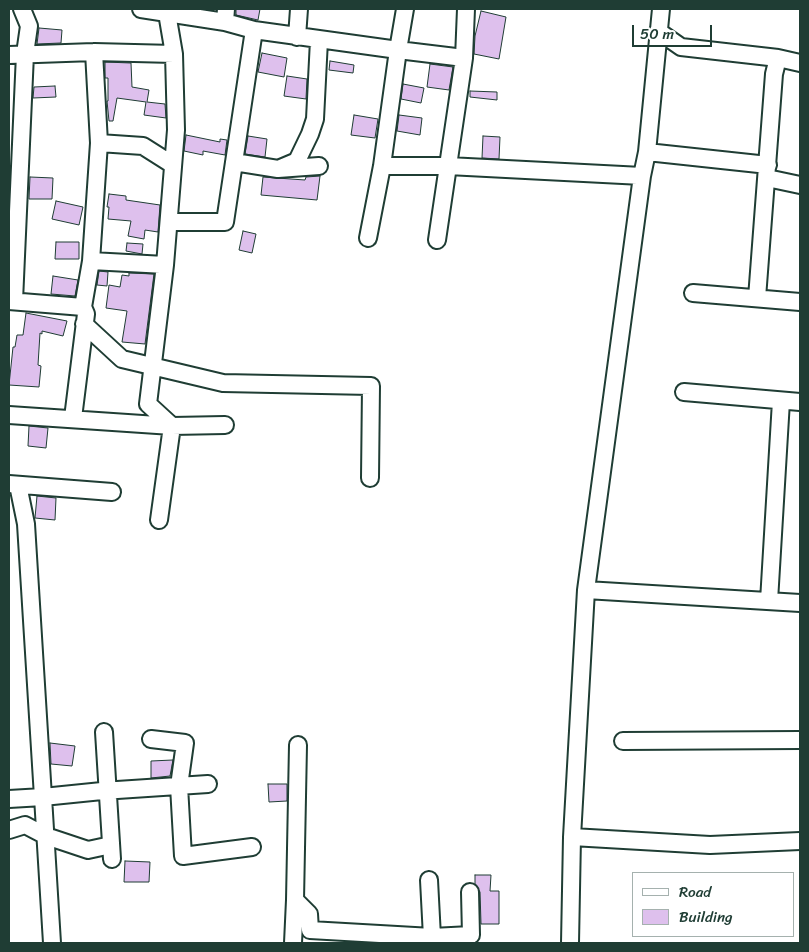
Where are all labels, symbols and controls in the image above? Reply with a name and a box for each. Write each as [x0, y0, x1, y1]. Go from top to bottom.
scale bar [634, 15, 714, 47]
text: 50 m [640, 21, 674, 47]
legend [632, 872, 794, 937]
text: Road [679, 879, 711, 905]
text: Building [679, 904, 733, 930]

